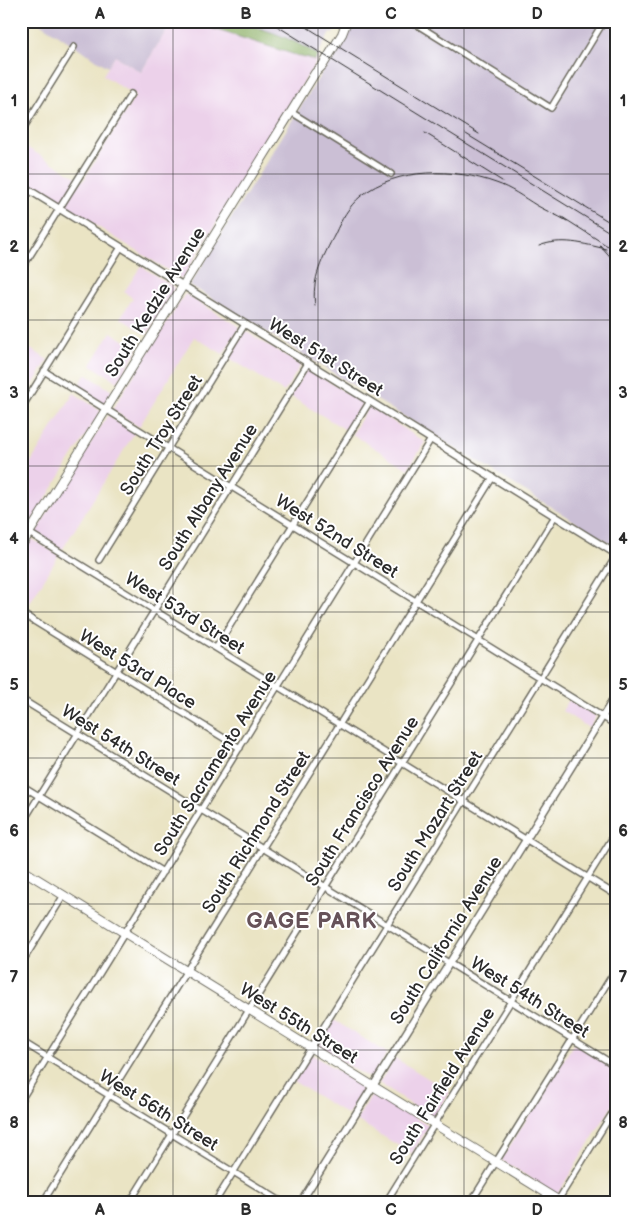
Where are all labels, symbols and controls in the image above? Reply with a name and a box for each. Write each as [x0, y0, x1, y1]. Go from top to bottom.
text: A [94, 5, 105, 24]
text: B [240, 5, 252, 24]
text: C [385, 5, 397, 24]
text: D [531, 5, 543, 24]
text: 1 [11, 92, 17, 111]
text: 1 [620, 92, 626, 111]
street label: South Kedzie Avenue [101, 223, 210, 381]
text: 2 [9, 238, 19, 257]
text: 2 [618, 238, 628, 257]
street label: West 51st Street [265, 314, 387, 401]
street label: South Troy Street [116, 371, 207, 499]
text: 3 [9, 384, 19, 403]
text: 3 [618, 384, 628, 403]
street label: South Albany Avenue [155, 420, 262, 575]
street label: West 52nd Street [272, 490, 402, 583]
text: 4 [9, 530, 19, 549]
text: 4 [618, 530, 628, 549]
street label: West 53rd Street [121, 568, 249, 659]
street label: West 53rd Place [75, 625, 200, 714]
street label: South Sacramento Avenue [150, 667, 281, 860]
text: 5 [9, 676, 19, 695]
text: 5 [618, 676, 628, 695]
street label: West 54th Street [57, 700, 184, 791]
street label: South Francisco Avenue [302, 712, 424, 890]
street label: South Richmond Street [198, 747, 315, 917]
street label: South Mozart Street [384, 747, 487, 895]
text: 6 [9, 822, 19, 841]
text: 6 [618, 822, 628, 841]
street label: South California Avenue [386, 852, 507, 1028]
district label: GAGE PARK [247, 908, 377, 935]
street label: West 54th Street [466, 952, 593, 1043]
text: 7 [10, 968, 19, 987]
text: 7 [619, 968, 628, 987]
street label: West 55th Street [236, 979, 362, 1068]
street label: South Fairfield Avenue [385, 1004, 500, 1169]
street label: West 56th Street [95, 1065, 222, 1156]
text: 8 [9, 1114, 19, 1133]
text: 8 [618, 1114, 628, 1133]
text: A [94, 1201, 105, 1220]
text: B [240, 1201, 252, 1220]
text: C [385, 1201, 397, 1220]
text: D [531, 1201, 543, 1220]

